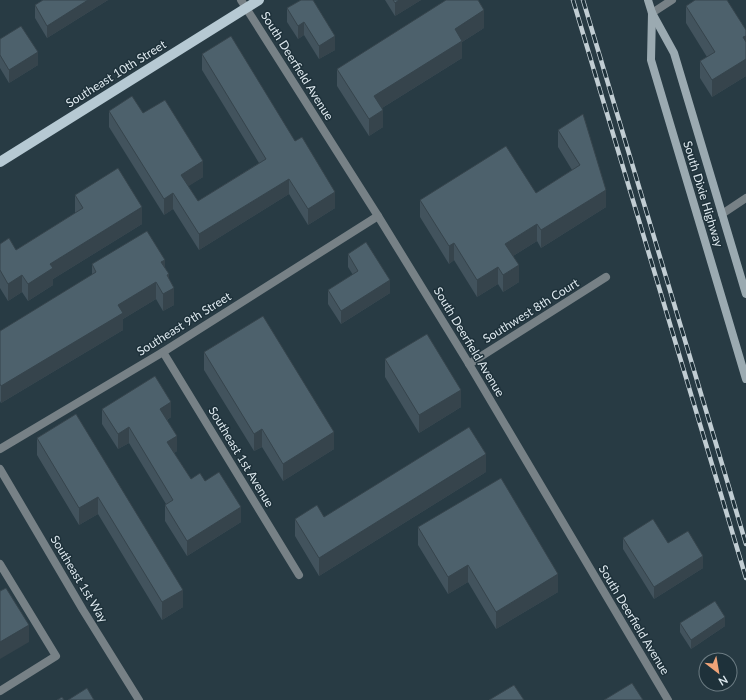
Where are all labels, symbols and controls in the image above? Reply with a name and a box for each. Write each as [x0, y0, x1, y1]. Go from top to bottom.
street label: South Deerfield Avenue [258, 9, 337, 123]
street label: Southeast 10th Street [63, 36, 169, 111]
street label: South Dixie Highway [680, 139, 727, 250]
street label: Southwest 8th Court [480, 275, 582, 346]
street label: South Deerfield Avenue [431, 284, 508, 399]
street label: Southeast 9th Street [134, 288, 234, 359]
street label: Southeast 1st Avenue [205, 404, 277, 510]
street label: Southeast 1st Way [48, 532, 112, 626]
street label: South Deerfield Avenue [596, 562, 673, 677]
north arrow [698, 652, 738, 692]
text: N [716, 673, 730, 689]

